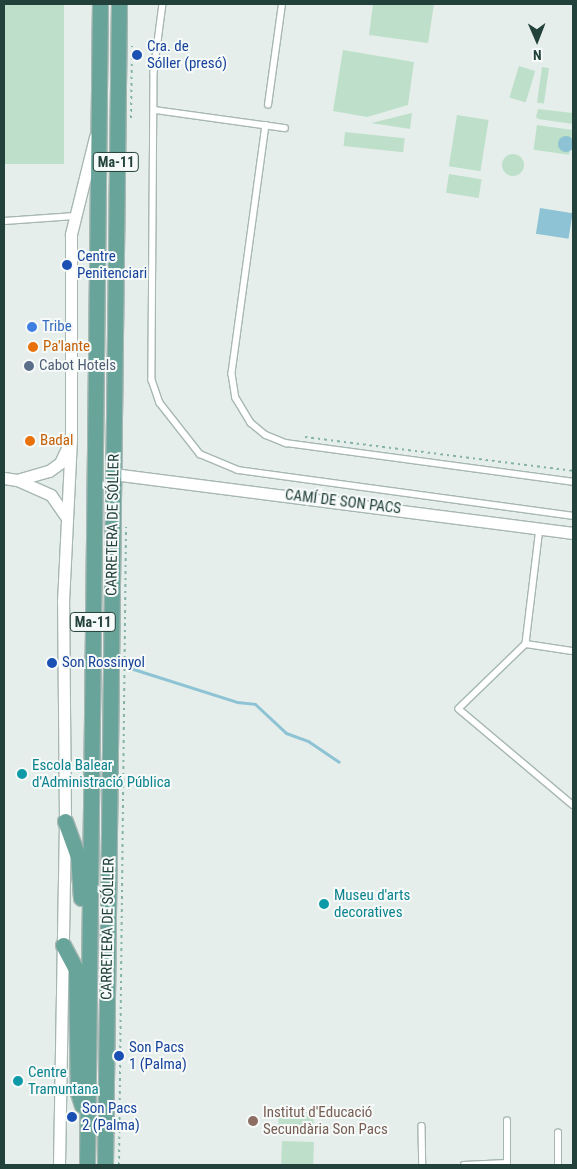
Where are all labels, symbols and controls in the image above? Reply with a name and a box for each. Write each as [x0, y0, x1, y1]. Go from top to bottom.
north arrow [512, 15, 562, 65]
place label: Cra. de Sóller (presó) [147, 37, 227, 72]
text: N [533, 47, 542, 63]
marker: Cra. de Sóller (presó) [131, 49, 143, 61]
road number: Ma-11 [92, 150, 140, 173]
place label: Centre Penitenciari [77, 247, 147, 282]
marker: Centre Penitenciari [61, 259, 73, 271]
place label: Tribe [42, 318, 72, 336]
marker: Tribe [26, 321, 38, 333]
place label: Pa'lante [43, 338, 90, 356]
marker: Pa'lante [27, 341, 39, 353]
place label: Cabot Hotels [39, 357, 116, 375]
marker: Cabot Hotels [23, 360, 35, 372]
place label: Badal [40, 432, 73, 450]
marker: Badal [24, 435, 36, 447]
street label: CARRETERA DE SÓLLER [103, 454, 123, 596]
street label: CAMÍ DE SON PACS [284, 486, 402, 518]
road number: Ma-11 [69, 610, 117, 634]
place label: Son Rossinyol [62, 654, 145, 672]
marker: Son Rossinyol [46, 657, 58, 669]
place label: Escola Balear d'Administració Pública [32, 756, 171, 791]
marker: Escola Balear d'Administració Pública [16, 768, 28, 780]
street label: CARRETERA DE SÓLLER [98, 858, 118, 1000]
place label: Museu d'arts decoratives [334, 886, 410, 921]
marker: Museu d'arts decoratives [318, 898, 330, 910]
place label: Son Pacs 1 (Palma) [129, 1038, 187, 1073]
marker: Son Pacs 1 (Palma) [113, 1050, 125, 1062]
place label: Centre Tramuntana [28, 1063, 99, 1098]
marker: Centre Tramuntana [12, 1075, 24, 1087]
place label: Son Pacs 2 (Palma) [82, 1099, 140, 1134]
place label: Institut d'Educació Secundària Son Pacs [263, 1103, 388, 1138]
marker: Son Pacs 2 (Palma) [66, 1111, 78, 1123]
marker: Institut d'Educació Secundària Son Pacs [247, 1115, 259, 1127]

